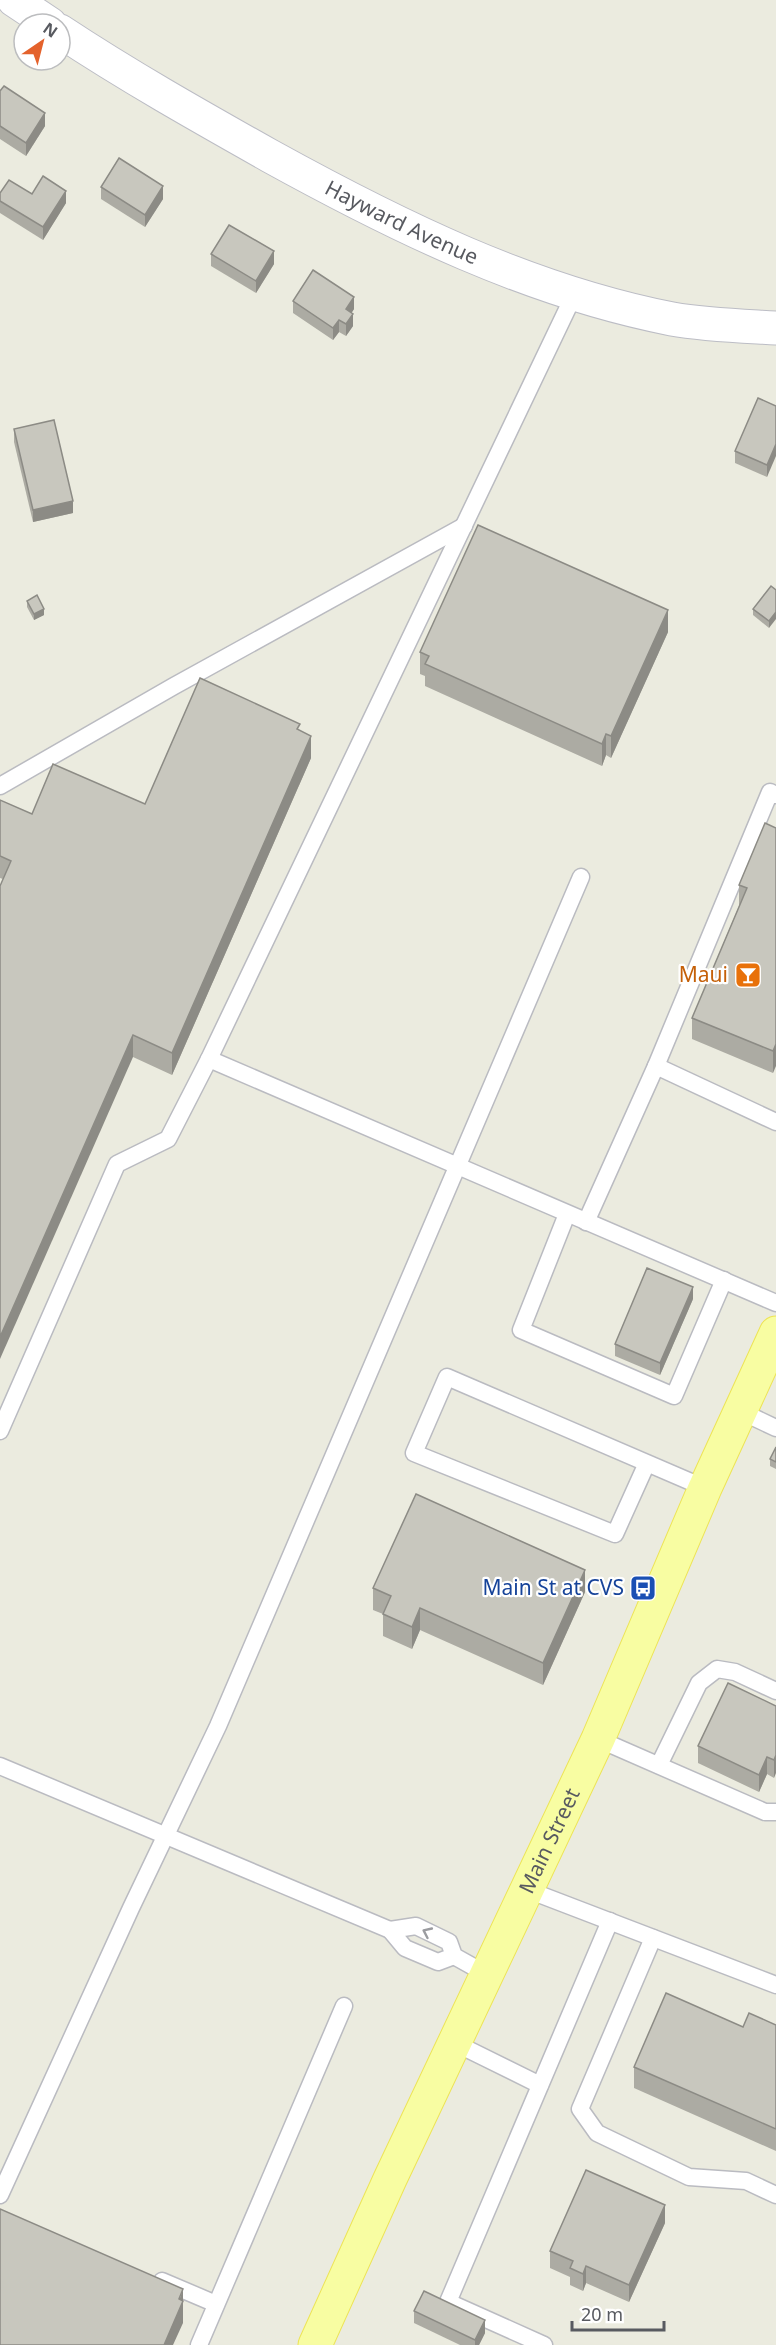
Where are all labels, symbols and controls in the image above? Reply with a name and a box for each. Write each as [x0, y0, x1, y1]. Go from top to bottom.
north arrow [12, 12, 72, 72]
text: N [39, 17, 62, 42]
street label: Hayward Avenue [320, 173, 483, 270]
place label: Maui [679, 960, 728, 988]
bar icon: Maui [733, 960, 763, 990]
place label: Main St at CVS [483, 1573, 624, 1601]
bus stop icon: Main St at CVS [628, 1573, 658, 1603]
street label: Main Street [512, 1783, 586, 1898]
one-way arrow [423, 1927, 434, 1939]
scale bar [572, 2294, 664, 2332]
text: 20 m [581, 2302, 623, 2326]

